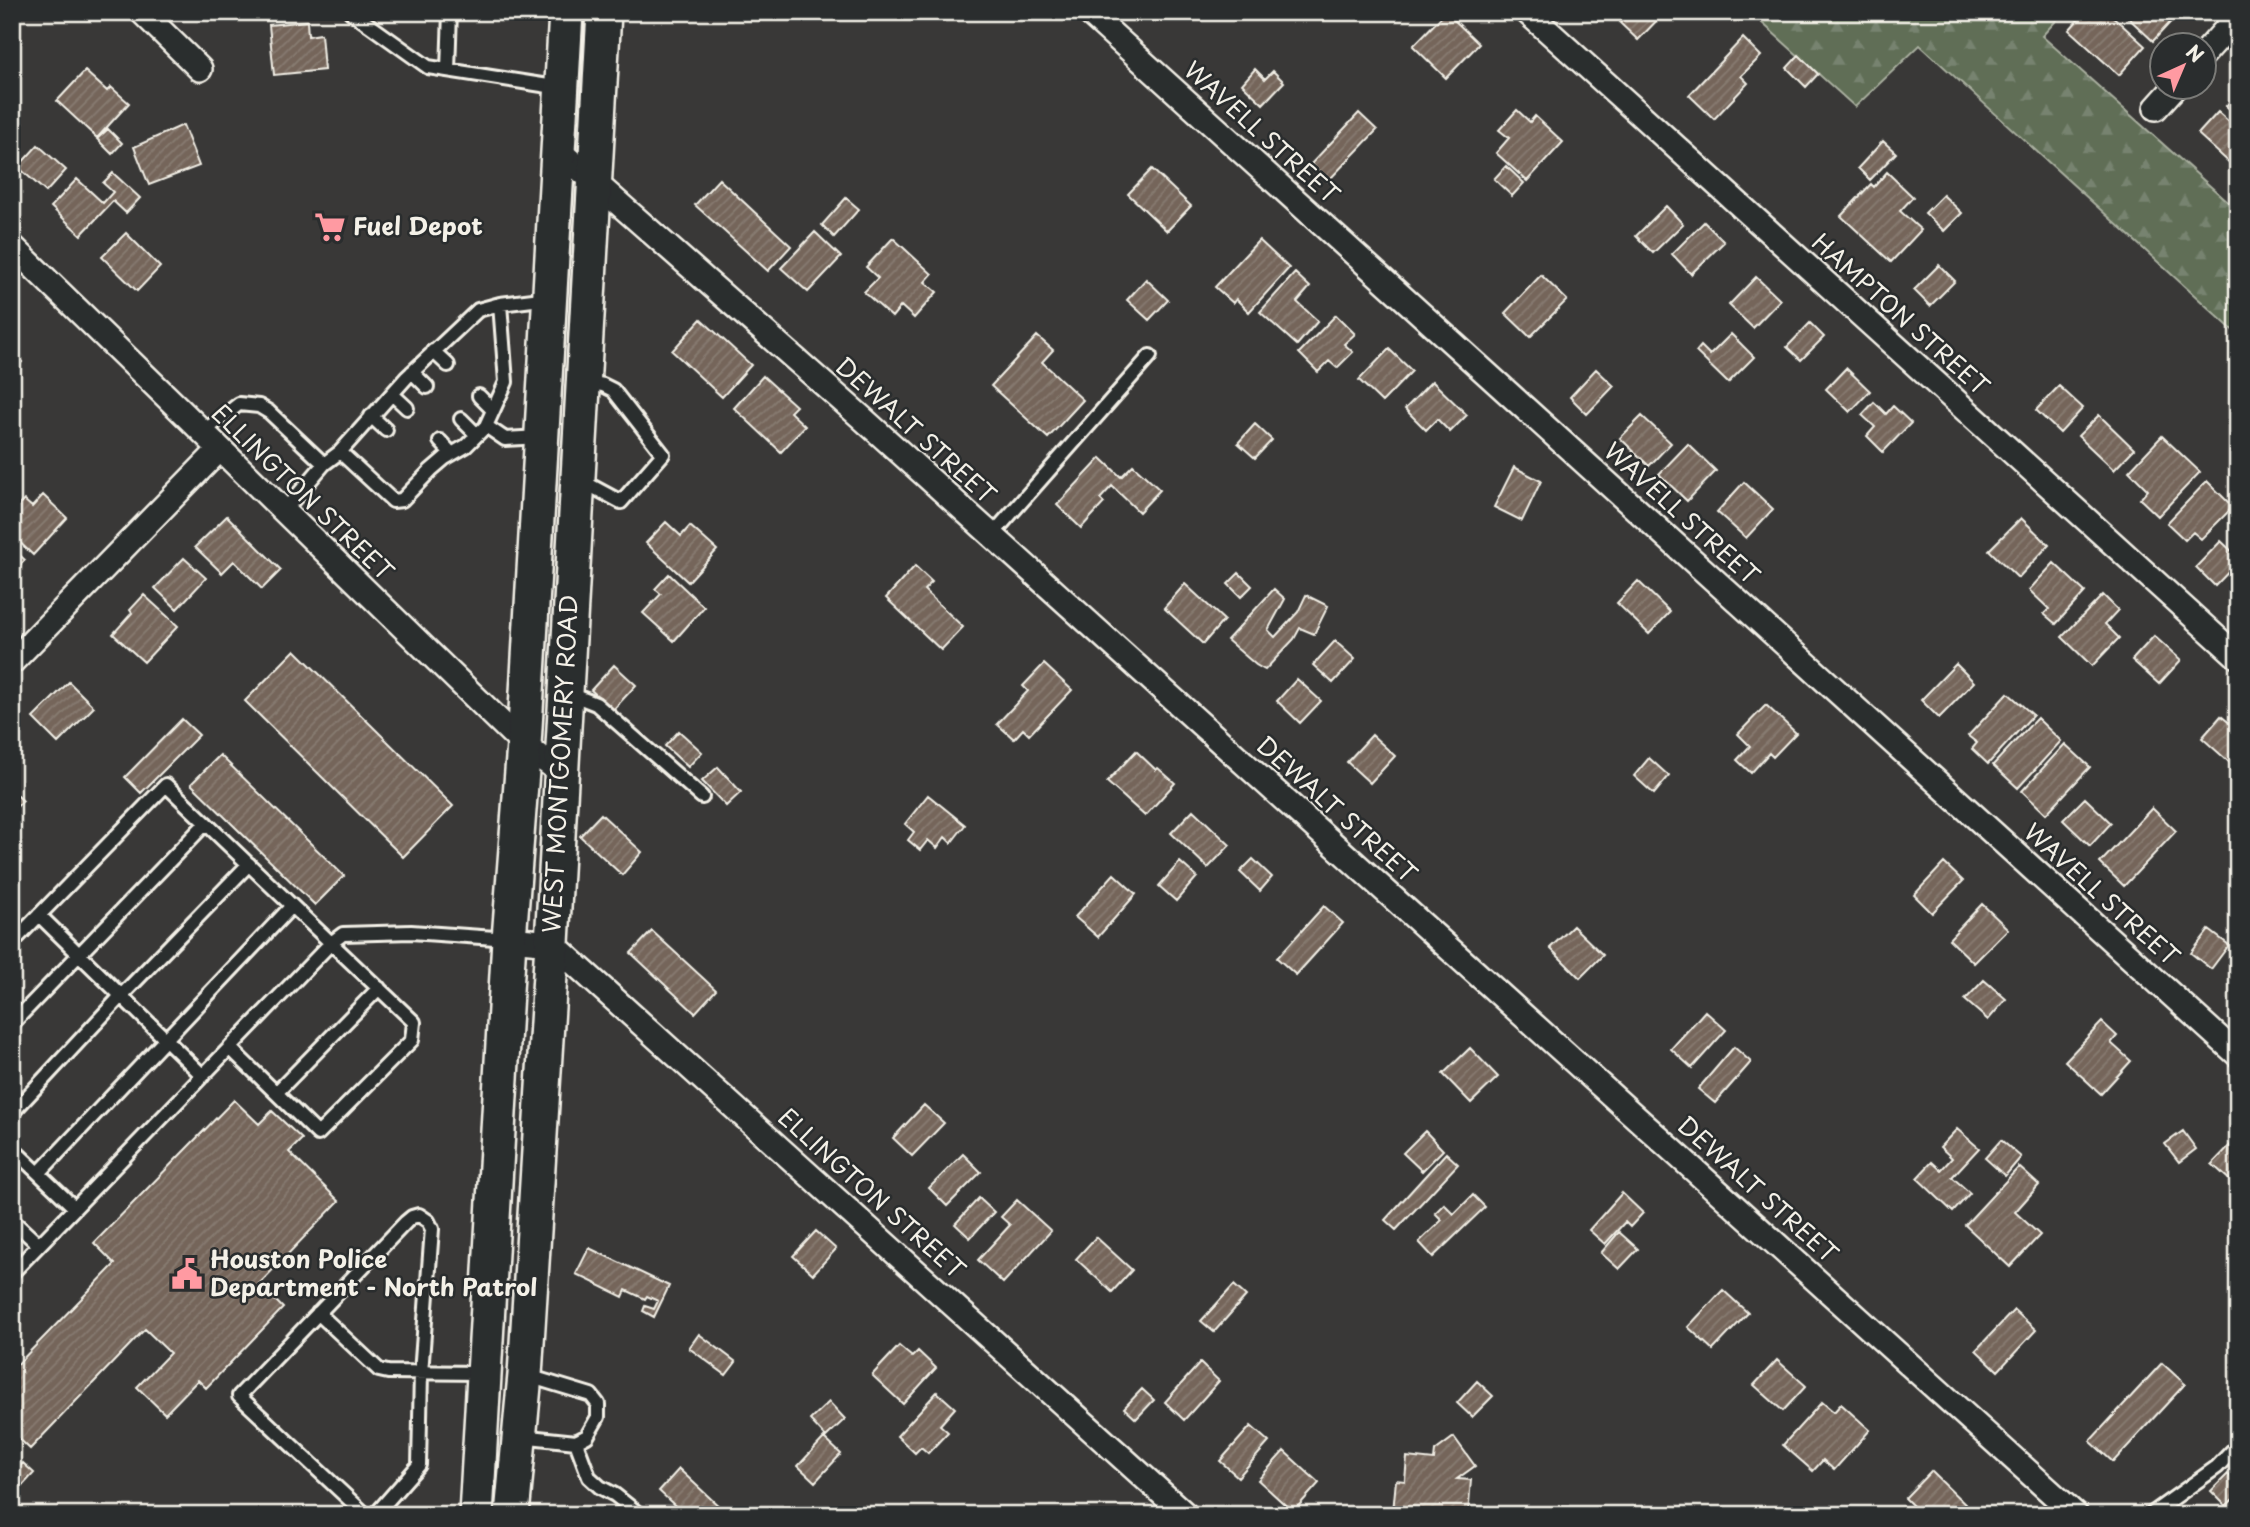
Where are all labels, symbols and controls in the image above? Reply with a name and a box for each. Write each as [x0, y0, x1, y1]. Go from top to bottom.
north arrow [2148, 32, 2218, 102]
text: N [2180, 38, 2211, 68]
street label: WAVELL STREET [1177, 52, 1349, 212]
place label: Fuel Depot [353, 207, 483, 243]
supermarket icon: Fuel Depot [313, 210, 347, 244]
street label: HAMPTON STREET [1805, 224, 1998, 403]
street label: DEWALT STREET [828, 348, 1005, 512]
street label: ELLINGTON STREET [204, 395, 403, 589]
street label: WAVELL STREET [1597, 433, 1769, 593]
street label: WEST MONTGOMERY ROAD [532, 594, 586, 934]
street label: DEWALT STREET [1249, 727, 1426, 891]
street label: WAVELL STREET [2017, 814, 2189, 974]
street label: ELLINGTON STREET [771, 1099, 974, 1287]
street label: DEWALT STREET [1670, 1107, 1847, 1271]
place label: Houston Police Department - North Patrol [210, 1240, 537, 1304]
public building icon: Houston Police Department - North Patrol [170, 1257, 204, 1291]

